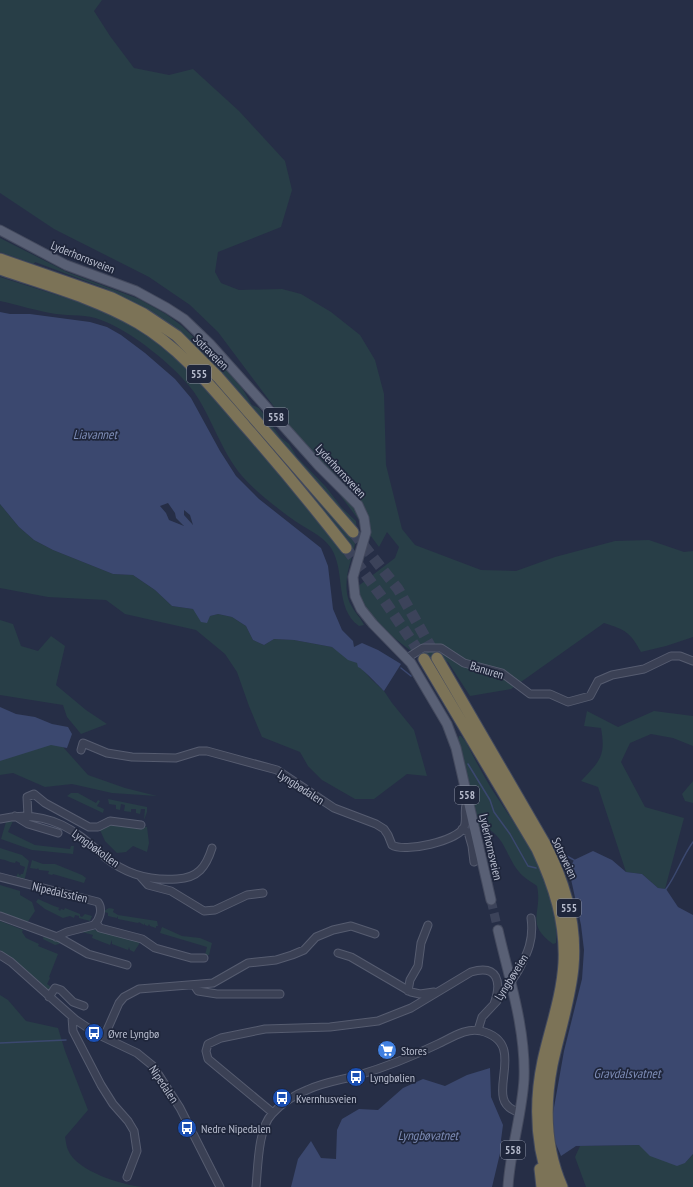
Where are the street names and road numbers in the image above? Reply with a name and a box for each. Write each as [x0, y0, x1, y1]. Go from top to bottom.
street label: Lyderhornsveien [49, 237, 117, 277]
street label: Sotraveien [190, 331, 232, 373]
road number: 555 [187, 365, 211, 383]
road number: 558 [264, 408, 288, 426]
street label: Lyderhornsveien [312, 441, 370, 501]
street label: Banuren [468, 658, 506, 682]
street label: Lyngbødalen [275, 766, 327, 808]
road number: 558 [455, 786, 479, 804]
street label: Lyderhornsveien [476, 812, 506, 882]
street label: Lyngbøkollen [69, 826, 123, 870]
street label: Sotraveien [549, 835, 581, 881]
street label: Nipedalsstien [31, 878, 89, 906]
road number: 555 [557, 899, 581, 917]
street label: Lyngbøveien [491, 951, 531, 1003]
street label: Nipedalen [146, 1062, 182, 1106]
road number: 558 [501, 1141, 525, 1159]

